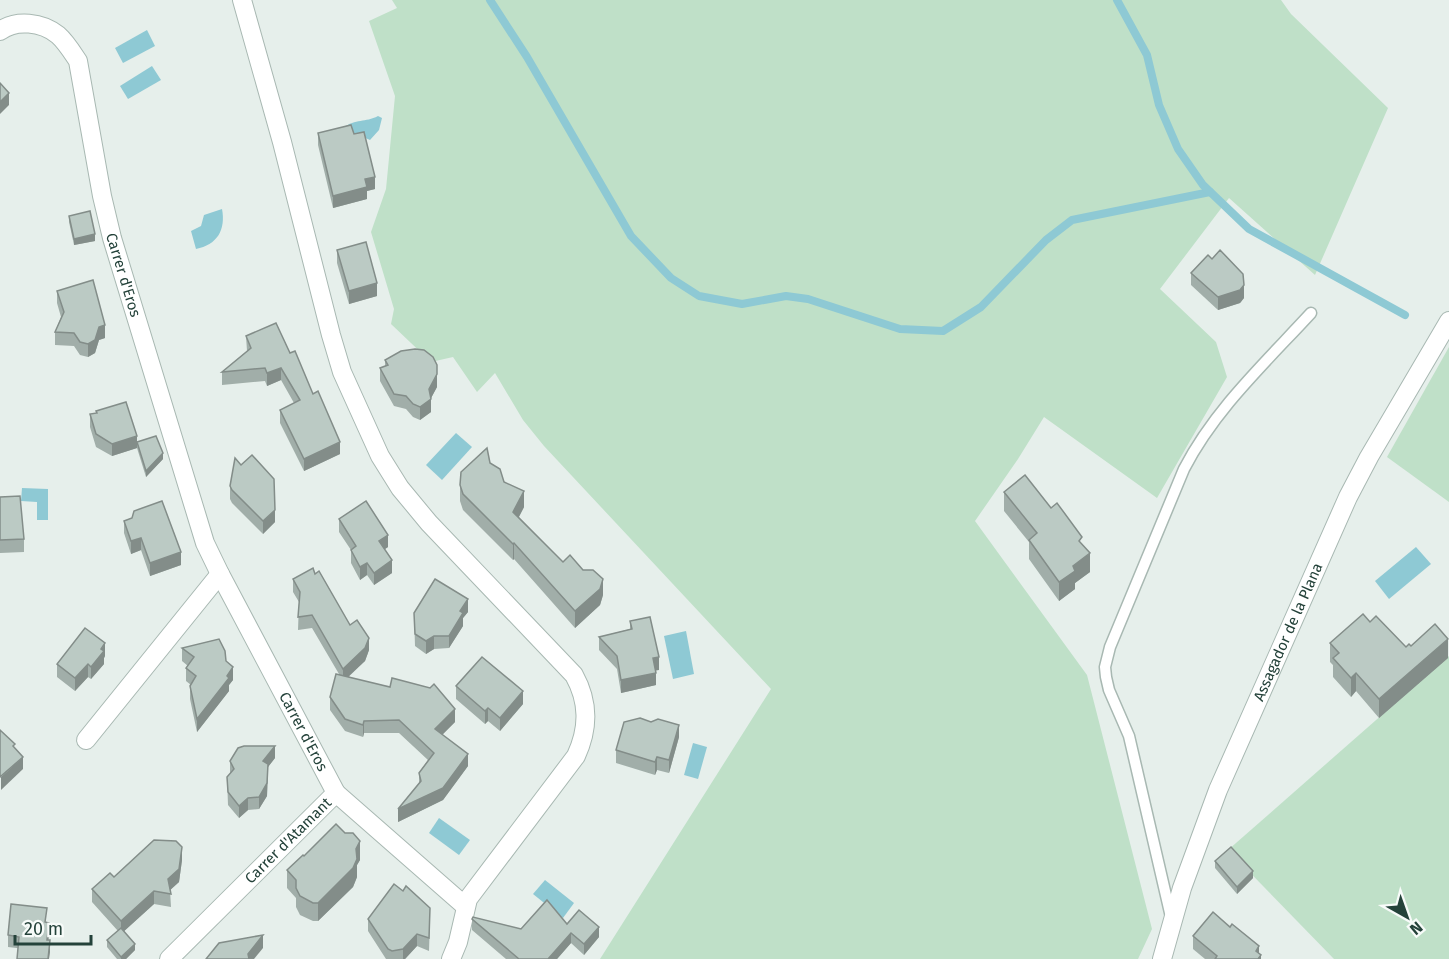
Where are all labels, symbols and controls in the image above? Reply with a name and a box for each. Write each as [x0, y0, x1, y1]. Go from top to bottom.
street label: Carrer d'Eros [102, 231, 145, 319]
street label: Assagador de la Plana [1250, 560, 1327, 704]
street label: Carrer d'Eros [275, 689, 332, 774]
street label: Carrer d'Atamant [241, 793, 336, 887]
north arrow [1377, 887, 1437, 947]
scale bar [15, 908, 92, 946]
text: N [1406, 917, 1426, 939]
text: 20 m [24, 918, 63, 940]

